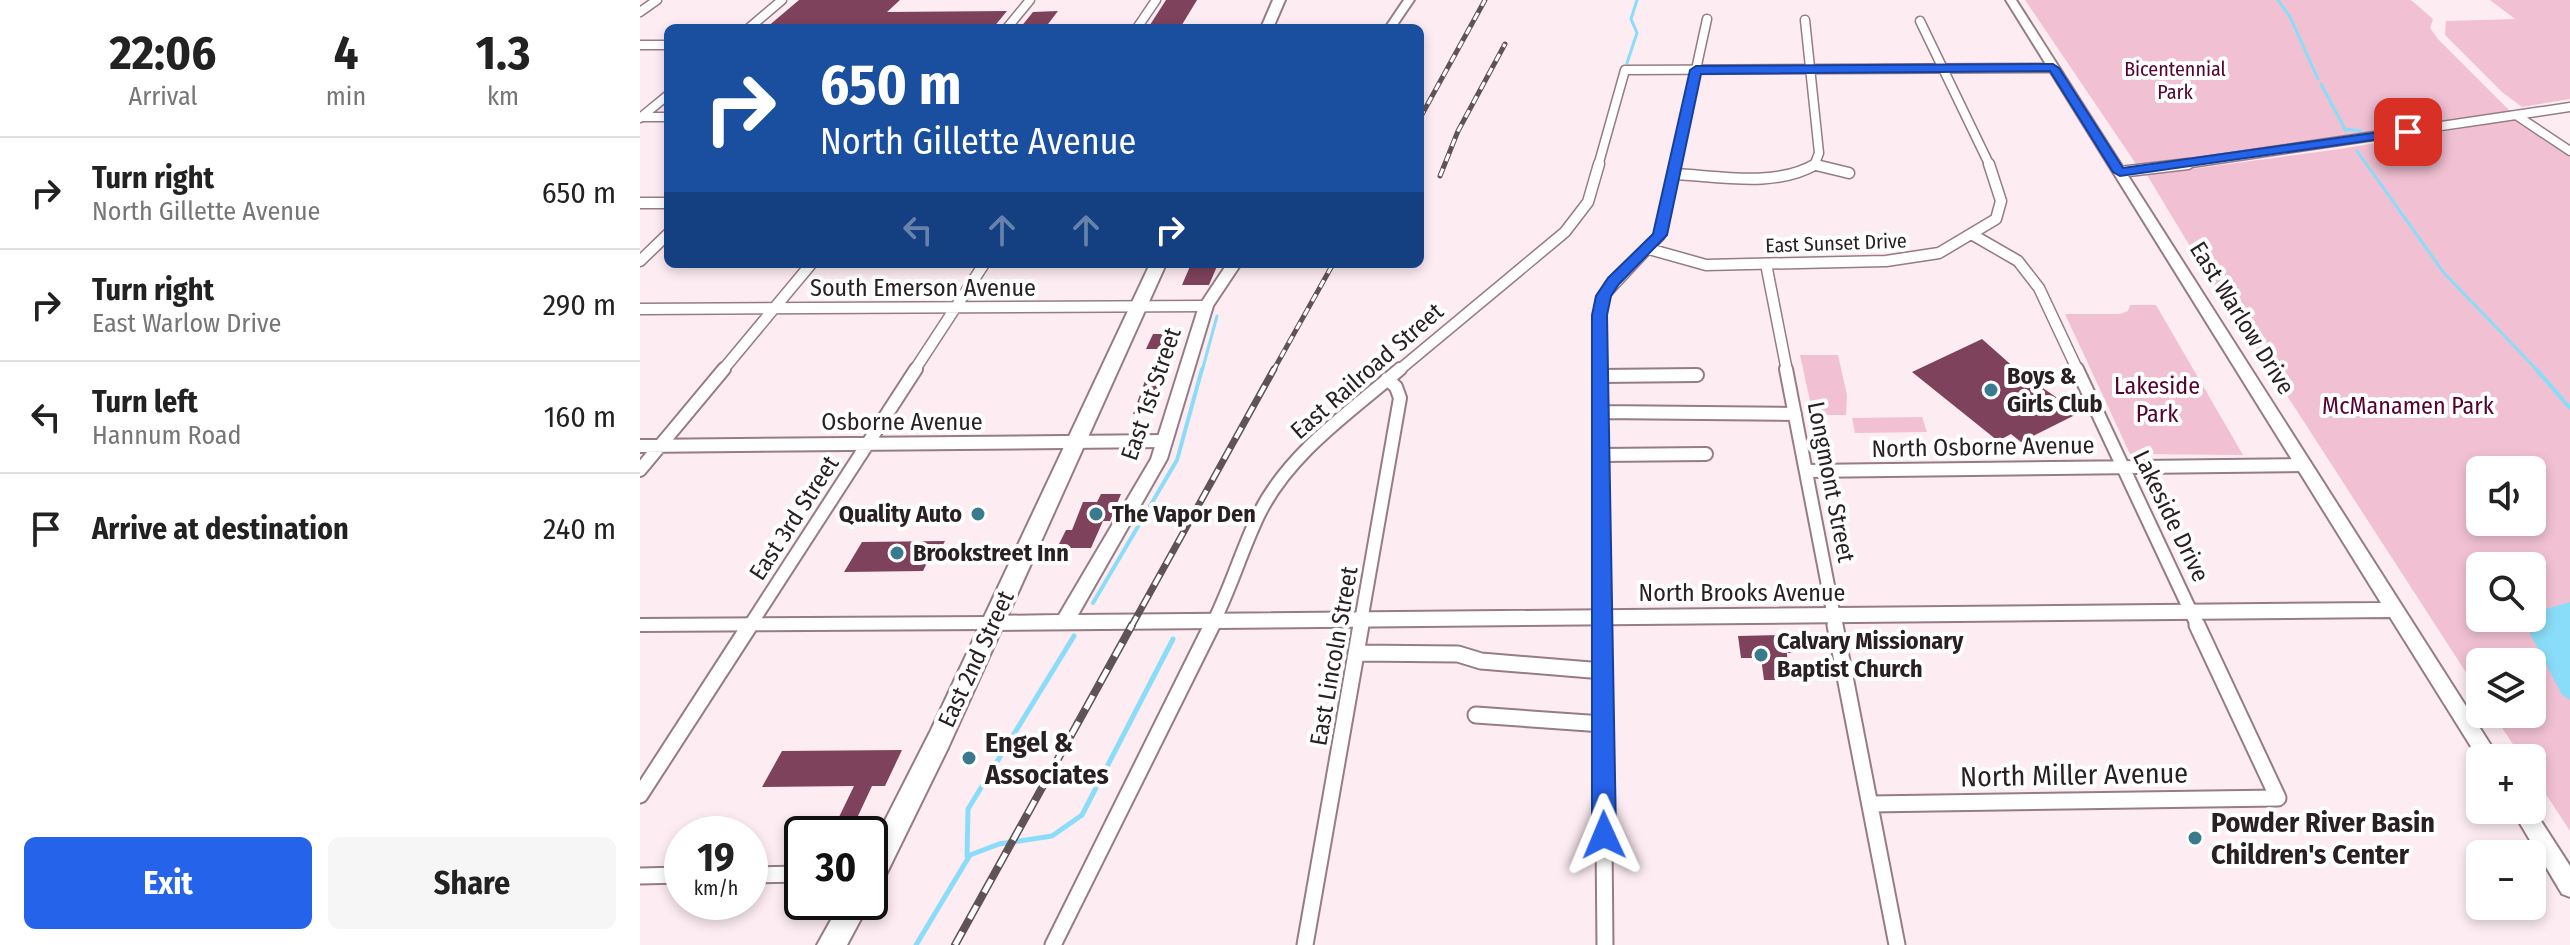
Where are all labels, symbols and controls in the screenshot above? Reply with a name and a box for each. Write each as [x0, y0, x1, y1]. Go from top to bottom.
text: 22:06 [110, 24, 216, 82]
text: 4 [334, 24, 358, 82]
text: 1.3 [476, 24, 530, 82]
text: 650 m [820, 52, 961, 119]
icon: right [688, 56, 792, 160]
park label: Bicentennial Park [2124, 57, 2226, 104]
text: Arrival [128, 81, 197, 112]
text: min [326, 81, 366, 112]
text: km [487, 81, 519, 112]
pin [2374, 98, 2442, 166]
icon: arrive [2386, 110, 2430, 154]
text: North Gillette Avenue [820, 120, 1136, 164]
text: Turn right [92, 160, 214, 196]
icon: right [24, 171, 68, 215]
text: 650 m [542, 175, 616, 211]
text: North Gillette Avenue [92, 196, 320, 227]
icon: left [896, 208, 940, 252]
icon: ahead [980, 208, 1024, 252]
icon: ahead [1064, 208, 1108, 252]
icon: right [1148, 208, 1192, 252]
street label: East Sunset Drive [1765, 229, 1907, 257]
street label: East Warlow Drive [2184, 237, 2300, 399]
text: Turn right [92, 272, 214, 308]
street label: South Emerson Avenue [810, 274, 1036, 302]
icon: right [24, 283, 68, 327]
text: 290 m [543, 287, 616, 323]
street label: East Railroad Street [1285, 297, 1449, 445]
text: East Warlow Drive [92, 308, 281, 339]
street label: East 1st Street [1115, 324, 1187, 464]
place label: Boys & Girls Club [2007, 362, 2103, 418]
park label: Lakeside Park [2114, 372, 2200, 428]
marker: Boys & Girls Club [1982, 381, 2000, 399]
text: Turn left [92, 384, 198, 420]
park label: McManamen Park [2322, 392, 2495, 420]
icon: left [24, 395, 68, 439]
text: 160 m [544, 399, 616, 435]
street label: Longmont Street [1802, 399, 1860, 565]
street label: Osborne Avenue [821, 408, 983, 436]
text: Hannum Road [92, 420, 242, 451]
street label: North Osborne Avenue [1871, 431, 2095, 463]
street label: Lakeside Drive [2127, 446, 2215, 586]
street label: East 3rd Street [743, 451, 845, 585]
map controls [2466, 456, 2546, 920]
button: sound [2466, 456, 2546, 536]
place label: Quality Auto [839, 500, 962, 528]
place label: The Vapor Den [1112, 500, 1256, 528]
marker: Quality Auto [969, 505, 987, 523]
marker: The Vapor Den [1087, 505, 1105, 523]
icon: arrive [24, 507, 68, 551]
text: Arrive at destination [92, 511, 349, 547]
text: 240 m [543, 511, 616, 547]
place label: Brookstreet Inn [913, 539, 1069, 567]
marker: Brookstreet Inn [888, 544, 906, 562]
button: search [2466, 552, 2546, 632]
street label: East Lincoln Street [1304, 564, 1364, 748]
street label: North Brooks Avenue [1639, 579, 1845, 607]
street label: East 2nd Street [932, 586, 1020, 732]
place label: Calvary Missionary Baptist Church [1777, 627, 1964, 683]
marker: Calvary Missionary Baptist Church [1752, 646, 1770, 664]
button: layers [2466, 648, 2546, 728]
place label: Engel & Associates [984, 726, 1109, 791]
button: + [2466, 744, 2546, 824]
marker: Engel & Associates [960, 749, 978, 767]
street label: North Miller Avenue [1960, 757, 2188, 793]
position arrow [1562, 793, 1646, 877]
place label: Powder River Basin Children's Center [2211, 806, 2435, 871]
speed limit sign: 30 [784, 816, 888, 920]
marker: Powder River Basin Children's Center [2186, 829, 2204, 847]
text: 19 [697, 834, 735, 882]
button: Exit [24, 837, 312, 929]
button: Share [328, 837, 616, 929]
button: − [2466, 840, 2546, 920]
text: km/h [694, 876, 738, 900]

